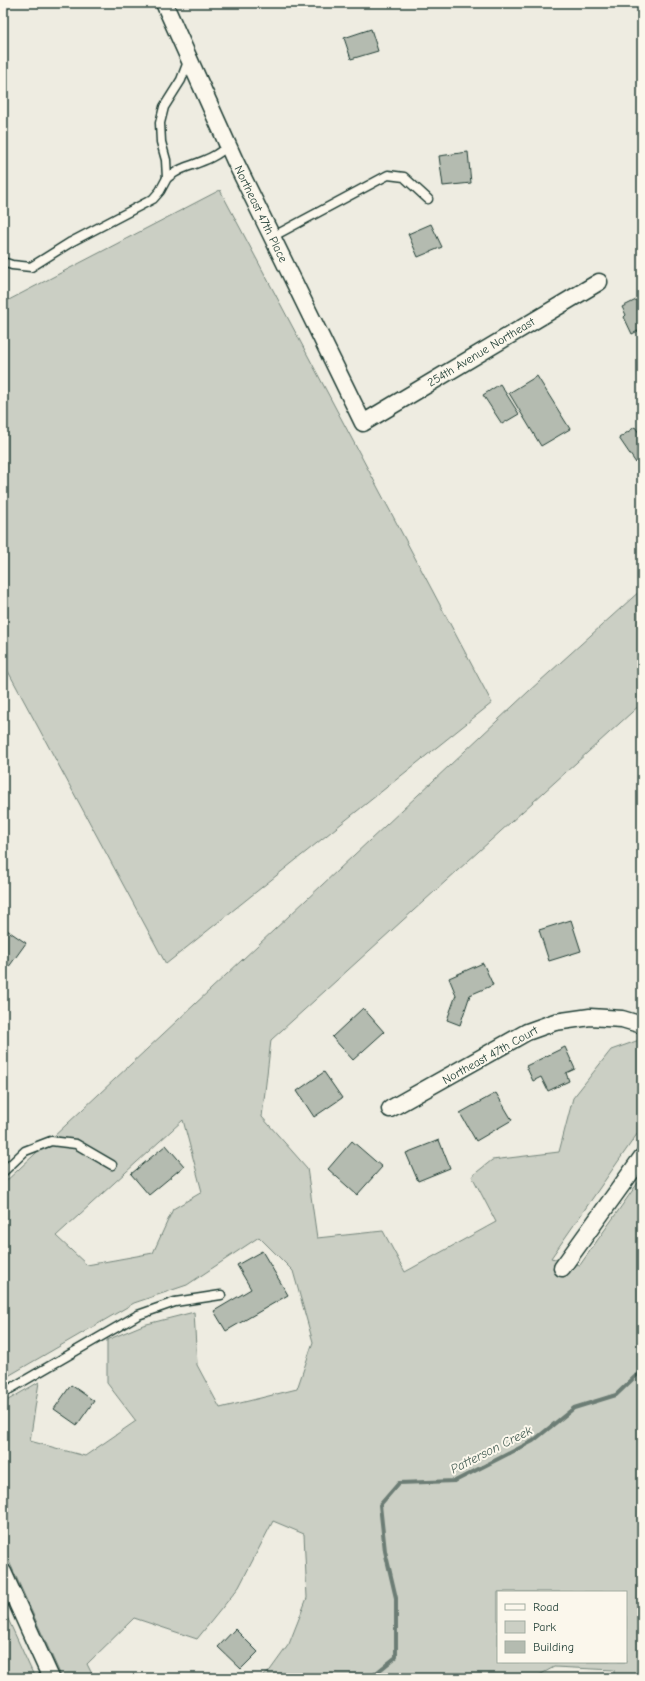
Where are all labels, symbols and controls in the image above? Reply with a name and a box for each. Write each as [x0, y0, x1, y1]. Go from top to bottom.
street label: Northeast 47th Place [231, 163, 291, 265]
street label: 254th Avenue Northeast [425, 314, 538, 390]
street label: Northeast 47th Court [440, 1023, 541, 1087]
water label: Patterson Creek [448, 1422, 535, 1476]
legend [497, 1591, 627, 1663]
text: Road [533, 1600, 559, 1614]
text: Park [533, 1620, 556, 1634]
text: Building [533, 1640, 574, 1654]

